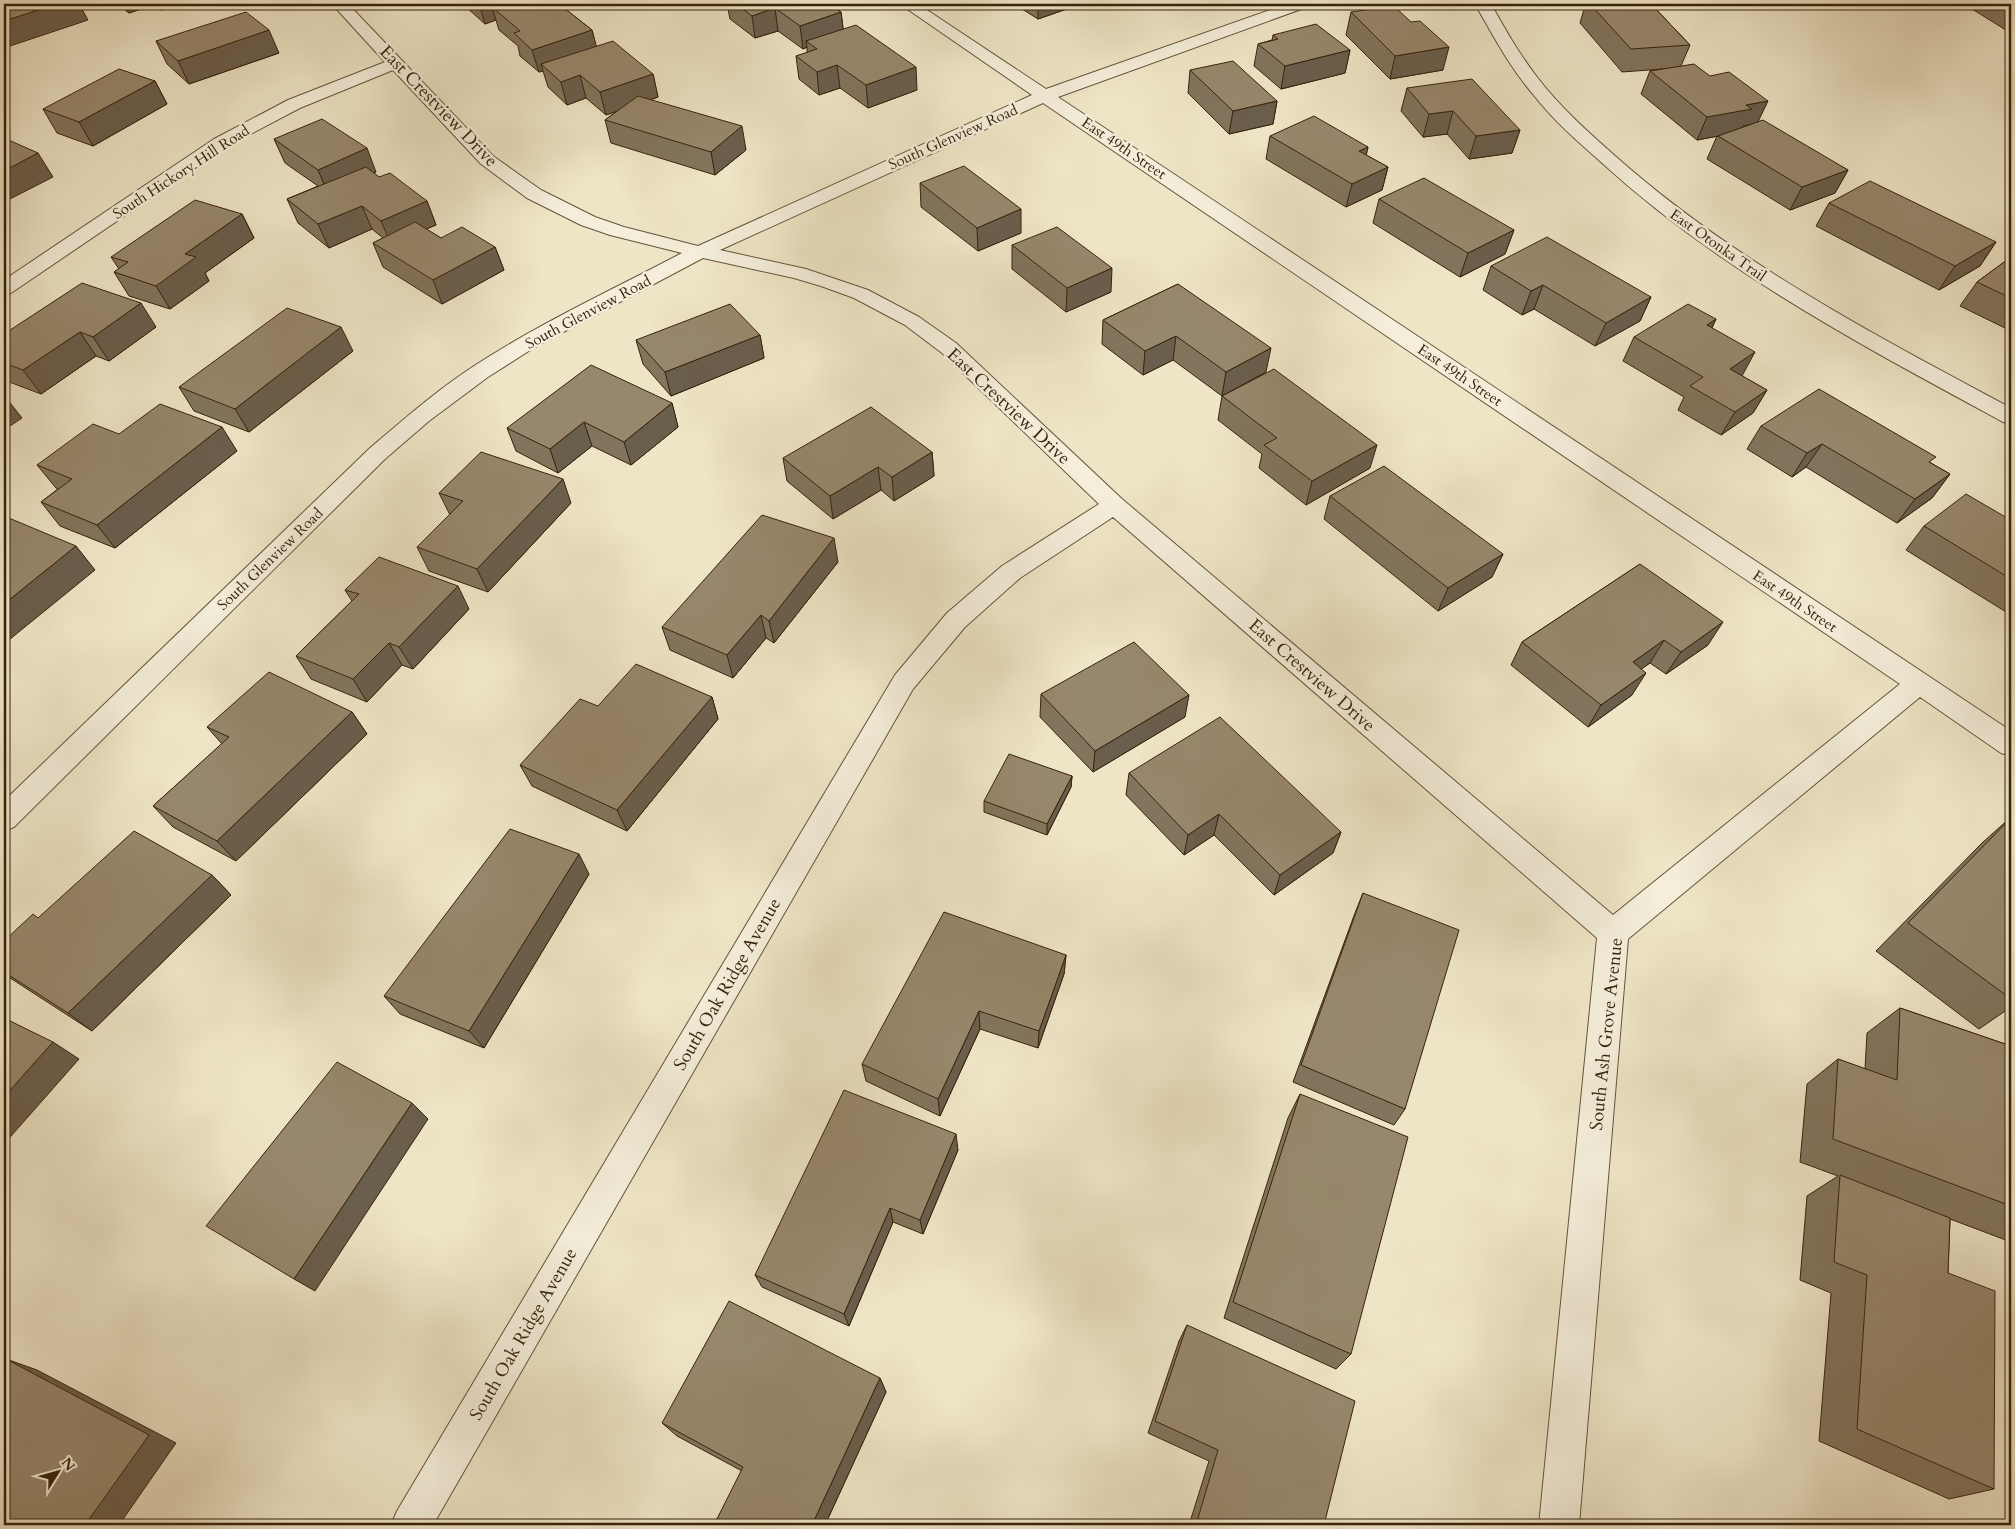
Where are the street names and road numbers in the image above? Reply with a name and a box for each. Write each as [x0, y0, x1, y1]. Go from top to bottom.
street label: East Crestview Drive [374, 40, 503, 173]
street label: South Glenview Road [885, 99, 1021, 175]
street label: East 49th Street [1078, 112, 1170, 184]
street label: South Hickory Hill Road [109, 120, 253, 224]
street label: East Otonka Trail [1666, 204, 1770, 286]
street label: South Glenview Road [522, 270, 654, 354]
street label: East 49th Street [1414, 339, 1506, 411]
street label: East Crestview Drive [941, 342, 1076, 470]
street label: South Glenview Road [213, 503, 327, 615]
street label: East 49th Street [1749, 565, 1841, 637]
street label: East Crestview Drive [1243, 613, 1381, 738]
street label: South Oak Ridge Avenue [668, 893, 787, 1075]
street label: South Ash Grove Avenue [1584, 936, 1629, 1132]
street label: South Oak Ridge Avenue [464, 1243, 583, 1425]

